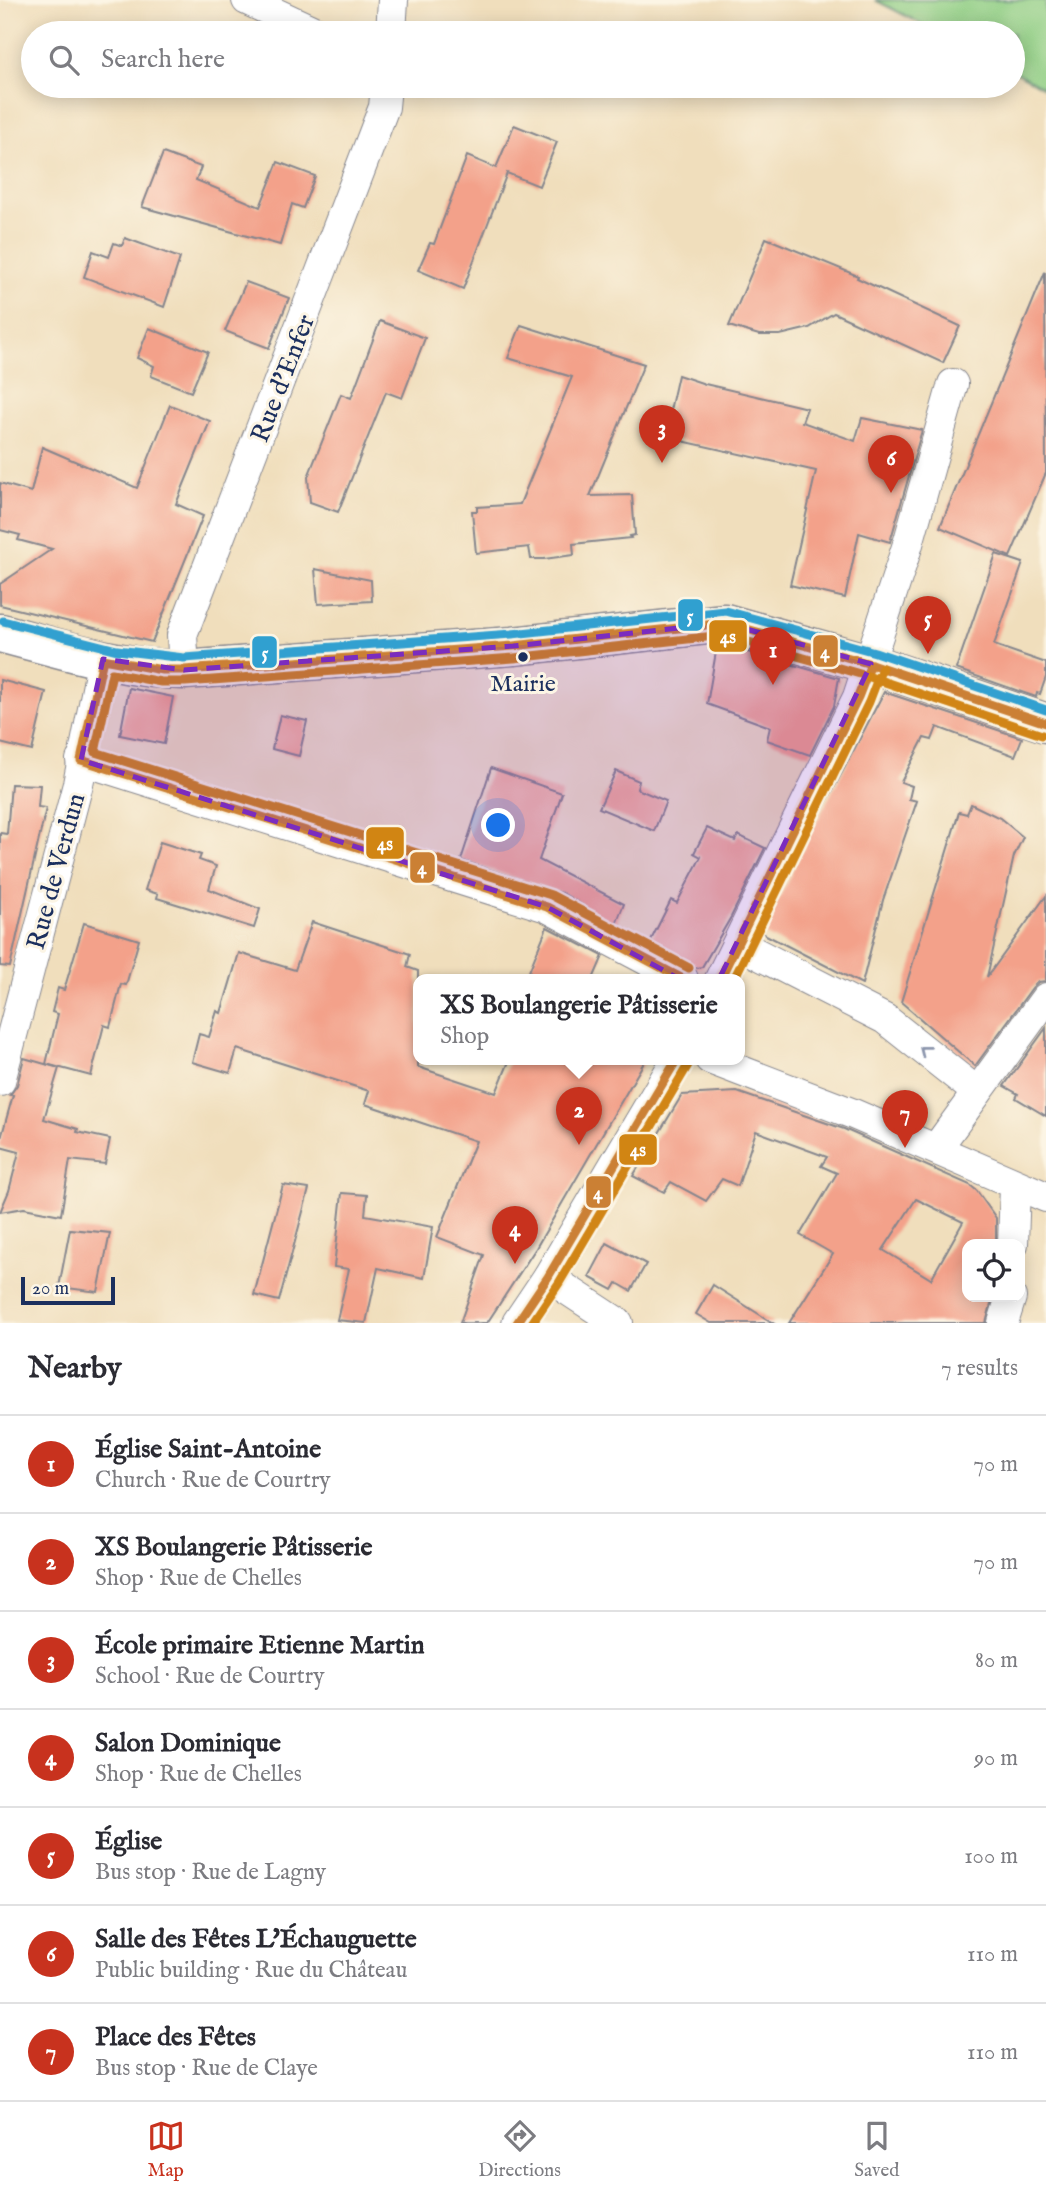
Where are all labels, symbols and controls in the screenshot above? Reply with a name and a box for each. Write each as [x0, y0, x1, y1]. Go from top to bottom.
search box [21, 21, 1025, 98]
icon: search [45, 41, 83, 79]
text: Search here [101, 43, 225, 76]
street label: Rue d'Enfer [244, 309, 323, 447]
pin: 3 [639, 405, 685, 463]
pin: 6 [868, 435, 914, 493]
pin: 5 [905, 596, 951, 654]
line badge: 5 [677, 598, 704, 632]
text: 5 [687, 605, 694, 629]
line badge: 4s [708, 619, 748, 653]
text: 4s [720, 626, 736, 650]
pin: 1 [750, 627, 796, 685]
line badge: 4 [812, 634, 839, 668]
line badge: 5 [251, 635, 278, 669]
text: 4 [820, 641, 830, 665]
text: 5 [262, 642, 269, 666]
marker: Mairie [516, 650, 530, 664]
place label: Mairie [490, 669, 556, 700]
street label: Rue de Verdun [20, 789, 93, 953]
your location [481, 808, 515, 842]
line badge: 4s [365, 826, 405, 860]
text: 4s [377, 833, 393, 857]
line badge: 4 [409, 851, 436, 884]
text: 4 [417, 857, 427, 881]
popup [413, 974, 745, 1065]
text: XS Boulangerie Pâtisserie [440, 989, 718, 1022]
text: Shop [440, 1022, 489, 1051]
one-way arrow [919, 1045, 931, 1058]
pin: 2 [556, 1087, 602, 1145]
pin: 7 [882, 1090, 928, 1148]
line badge: 4s [618, 1133, 658, 1166]
text: 4s [630, 1139, 646, 1163]
line badge: 4 [585, 1175, 612, 1209]
text: 4 [593, 1182, 603, 1206]
pin: 4 [492, 1206, 538, 1264]
map controls [962, 1239, 1025, 1302]
button: locate [962, 1239, 1025, 1302]
scale bar [21, 1274, 116, 1306]
text: 20 m [32, 1277, 69, 1301]
text: Nearby [28, 1350, 121, 1388]
text: 7 results [941, 1354, 1018, 1383]
text: Église Saint-Antoine [95, 1433, 321, 1466]
text: 1 [47, 1450, 55, 1479]
text: 70 m [973, 1450, 1018, 1479]
text: Church · Rue de Courtry [95, 1466, 331, 1495]
text: XS Boulangerie Pâtisserie [95, 1531, 372, 1564]
text: 2 [46, 1548, 56, 1577]
text: 70 m [973, 1548, 1018, 1577]
text: Shop · Rue de Chelles [95, 1564, 302, 1593]
text: École primaire Etienne Martin [95, 1629, 425, 1662]
text: 3 [47, 1646, 55, 1675]
text: 80 m [975, 1646, 1018, 1675]
text: School · Rue de Courtry [95, 1662, 324, 1691]
text: Salon Dominique [95, 1727, 281, 1760]
text: 4 [45, 1744, 57, 1773]
text: 90 m [974, 1744, 1018, 1773]
text: Shop · Rue de Chelles [95, 1760, 302, 1789]
text: Église [95, 1825, 162, 1858]
text: 5 [47, 1842, 55, 1871]
text: 100 m [964, 1842, 1018, 1871]
text: Bus stop · Rue de Lagny [95, 1858, 326, 1887]
text: Salle des Fêtes L'Échauguette [95, 1923, 417, 1956]
text: 6 [46, 1940, 56, 1969]
text: 110 m [967, 1940, 1018, 1969]
text: Public building · Rue du Château [95, 1956, 407, 1985]
text: Place des Fêtes [95, 2021, 256, 2054]
text: 7 [46, 2038, 56, 2067]
text: 110 m [967, 2038, 1018, 2067]
text: Bus stop · Rue de Claye [95, 2054, 318, 2083]
tab: Map [147, 2117, 185, 2183]
tab: Directions [478, 2117, 561, 2183]
tab: Saved [854, 2117, 899, 2183]

